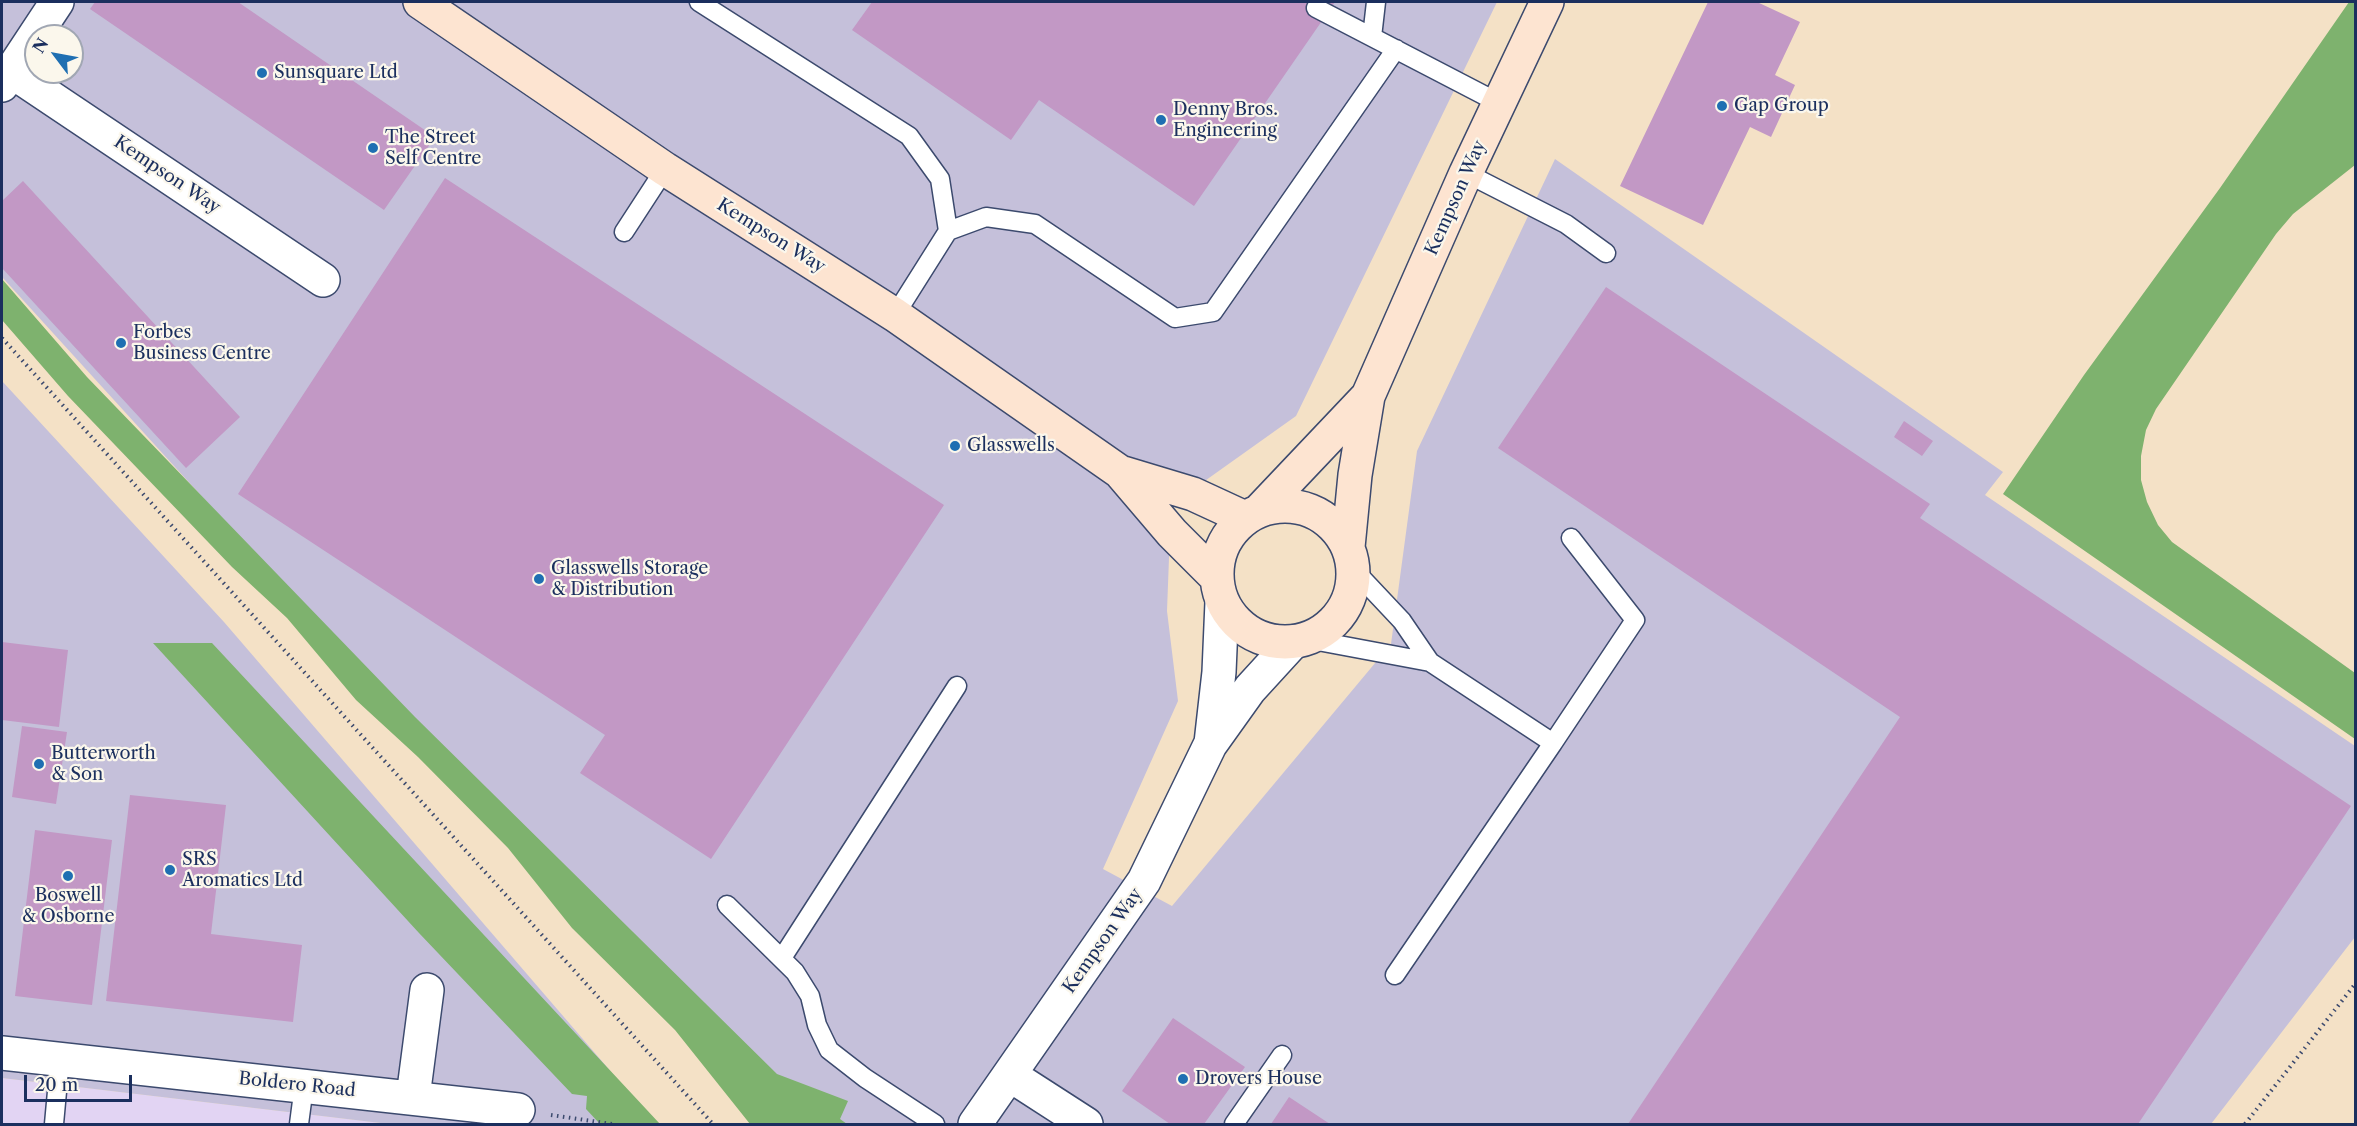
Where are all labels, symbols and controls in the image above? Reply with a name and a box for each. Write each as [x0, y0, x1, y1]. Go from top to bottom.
north arrow [24, 24, 84, 84]
text: N [28, 34, 53, 57]
place label: Sunsquare Ltd [274, 62, 398, 84]
marker: Sunsquare Ltd [255, 66, 269, 80]
place label: Gap Group [1734, 95, 1829, 117]
place label: Denny Bros. Engineering [1173, 99, 1278, 142]
marker: Gap Group [1715, 99, 1729, 113]
marker: Denny Bros. Engineering [1154, 113, 1168, 127]
place label: The Street Self Centre [385, 127, 481, 170]
street label: Kempson Way [110, 131, 224, 219]
street label: Kempson Way [1421, 137, 1491, 259]
marker: The Street Self Centre [366, 141, 380, 155]
street label: Kempson Way [713, 194, 829, 278]
place label: Forbes Business Centre [133, 322, 271, 364]
marker: Forbes Business Centre [114, 336, 128, 350]
place label: Glasswells [967, 435, 1055, 457]
marker: Glasswells [948, 439, 962, 453]
place label: Glasswells Storage & Distribution [551, 558, 708, 600]
marker: Glasswells Storage & Distribution [532, 572, 546, 586]
place label: Butterworth & Son [51, 743, 156, 786]
marker: Butterworth & Son [32, 757, 46, 771]
place label: SRS Aromatics Ltd [182, 849, 303, 892]
marker: SRS Aromatics Ltd [163, 863, 177, 877]
marker: Boswell & Osborne [61, 869, 75, 883]
street label: Kempson Way [1059, 884, 1147, 998]
place label: Boswell & Osborne [22, 885, 114, 928]
scale bar [27, 1063, 135, 1101]
street label: Boldero Road [237, 1068, 357, 1102]
place label: Drovers House [1195, 1068, 1322, 1090]
marker: Drovers House [1176, 1072, 1190, 1086]
text: 20 m [35, 1074, 78, 1096]

